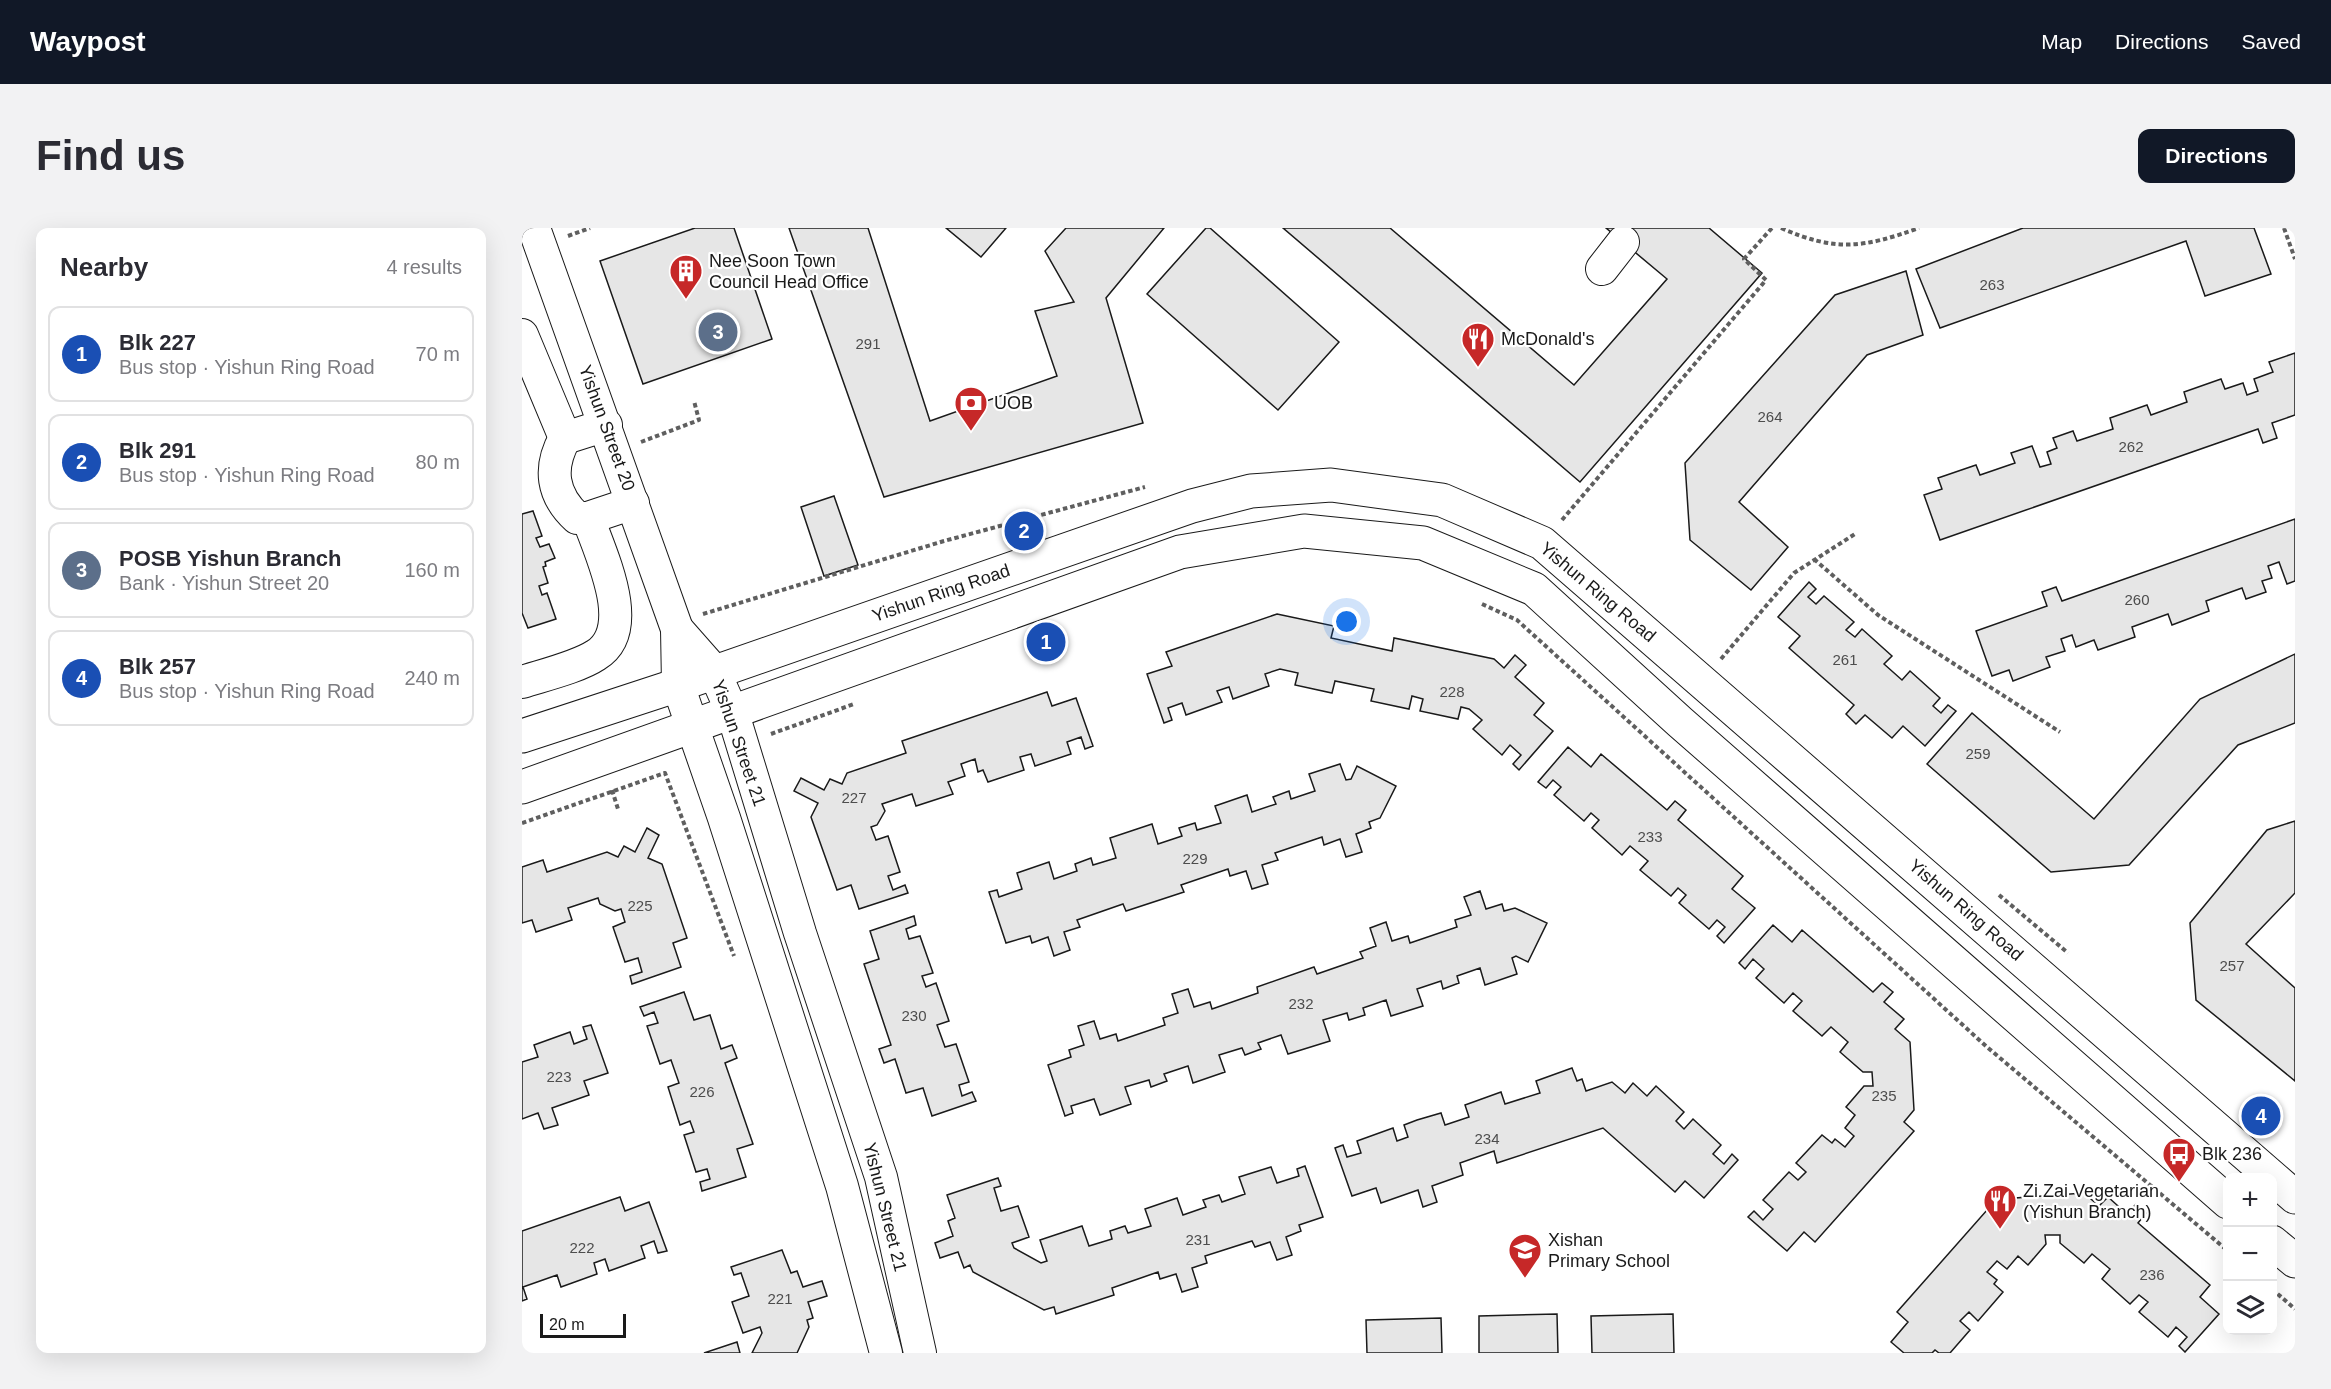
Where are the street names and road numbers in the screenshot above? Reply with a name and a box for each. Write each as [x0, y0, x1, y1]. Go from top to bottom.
street label: Yishun Street 20 [575, 362, 639, 494]
street label: Yishun Ring Road [1536, 538, 1660, 646]
street label: Yishun Ring Road [869, 560, 1013, 626]
street label: Yishun Street 21 [708, 677, 770, 809]
street label: Yishun Ring Road [1905, 855, 2027, 965]
street label: Yishun Street 21 [859, 1140, 911, 1274]

